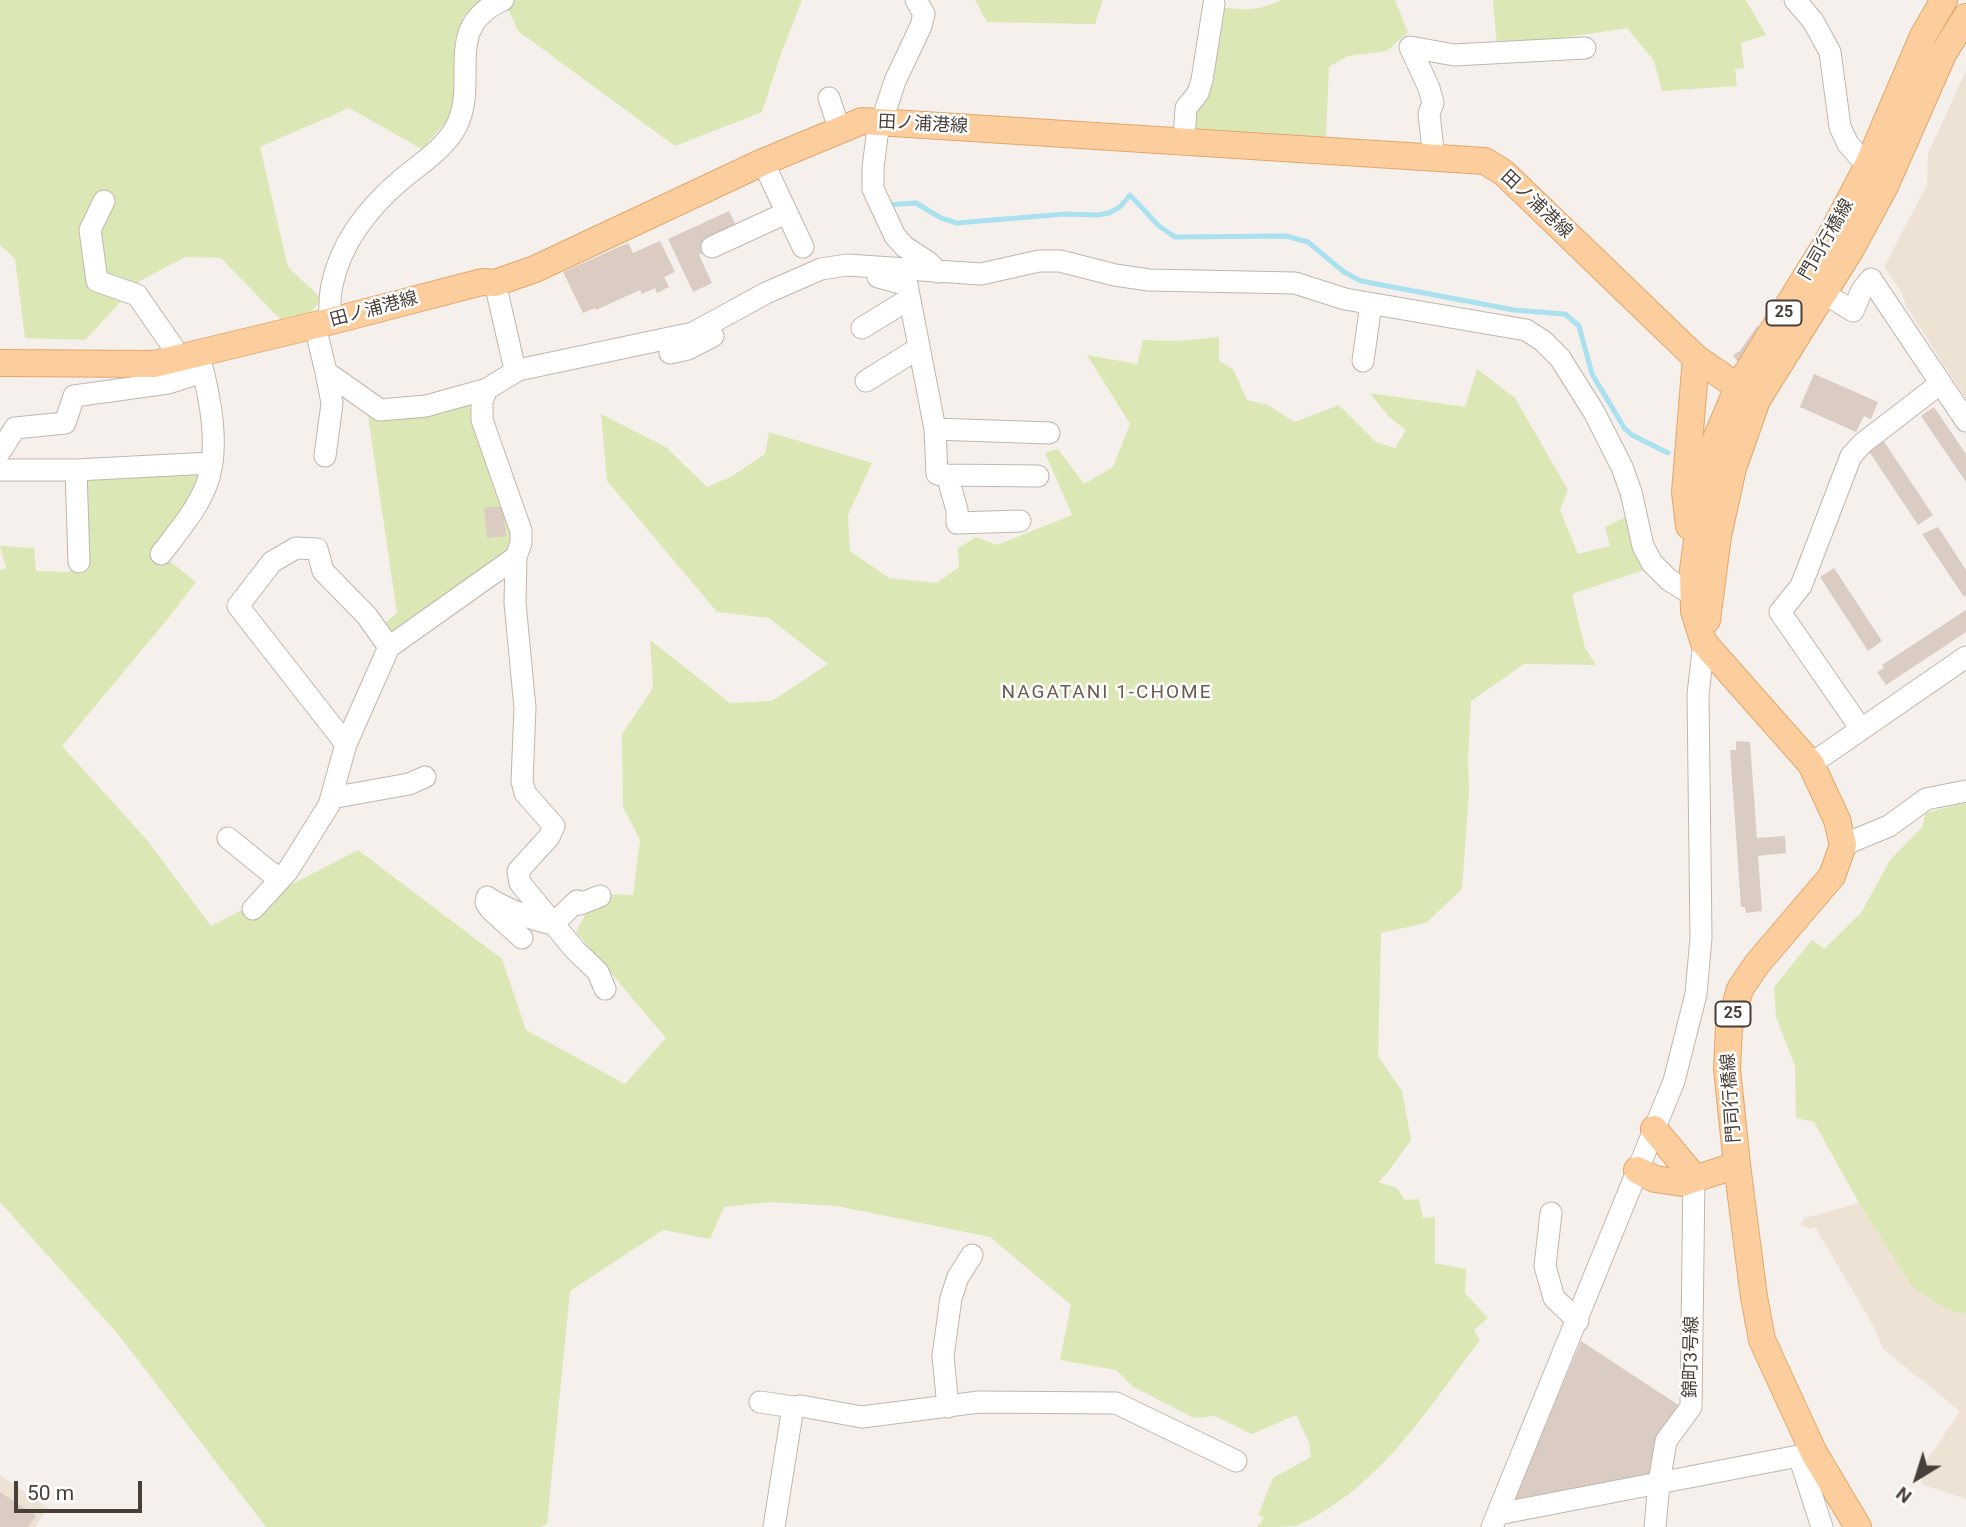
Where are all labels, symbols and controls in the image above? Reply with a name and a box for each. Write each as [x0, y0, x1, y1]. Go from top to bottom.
street label: 田ノ浦港線 [877, 112, 969, 138]
street label: 田ノ浦港線 [1496, 166, 1576, 244]
street label: 門司行橋線 [1795, 196, 1859, 284]
street label: 田ノ浦港線 [328, 288, 420, 332]
road number: 25 [1766, 300, 1802, 326]
district label: NAGATANI 1-CHOME [1004, 682, 1210, 704]
road number: 25 [1716, 1002, 1750, 1026]
street label: 門司行橋線 [1718, 1052, 1746, 1144]
street label: 錦町3号線 [1680, 1316, 1704, 1398]
north arrow [1882, 1443, 1952, 1513]
scale bar [18, 1468, 145, 1512]
text: 50 m [27, 1481, 74, 1505]
text: N [1891, 1482, 1916, 1508]

